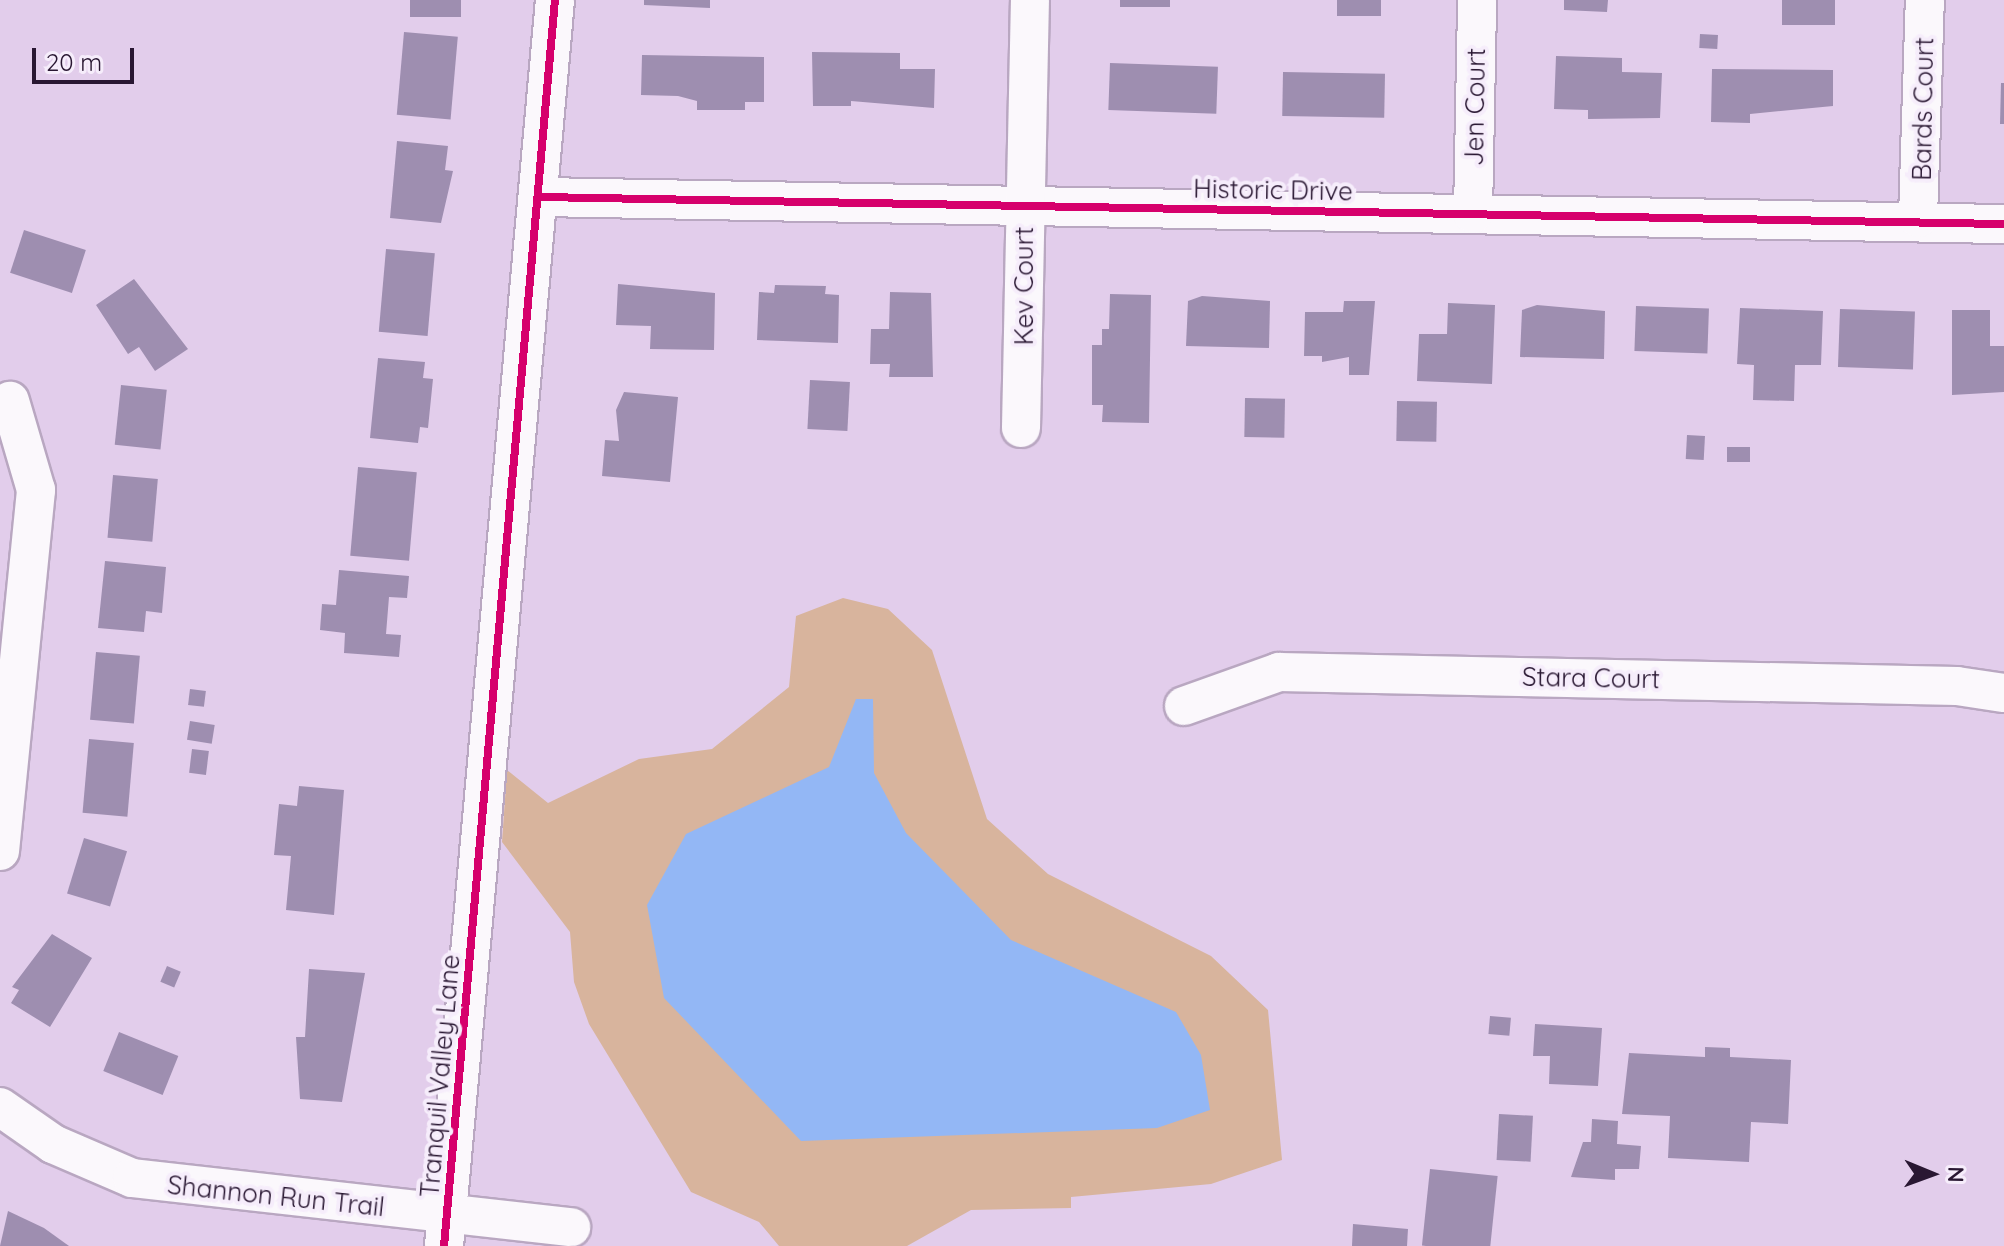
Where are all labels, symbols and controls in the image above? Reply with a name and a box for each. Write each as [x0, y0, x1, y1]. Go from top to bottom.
scale bar [36, 32, 138, 82]
street label: Bards Court [1906, 37, 1940, 181]
text: 20 m [46, 47, 102, 77]
street label: Jen Court [1458, 48, 1492, 166]
street label: Historic Drive [1193, 173, 1353, 207]
street label: Kev Court [1008, 227, 1040, 345]
street label: Stara Court [1522, 661, 1660, 695]
street label: Tranquil Valley Lane [414, 953, 466, 1199]
north arrow [1892, 1134, 1972, 1214]
text: N [1942, 1166, 1970, 1183]
street label: Shannon Run Trail [166, 1169, 386, 1223]

